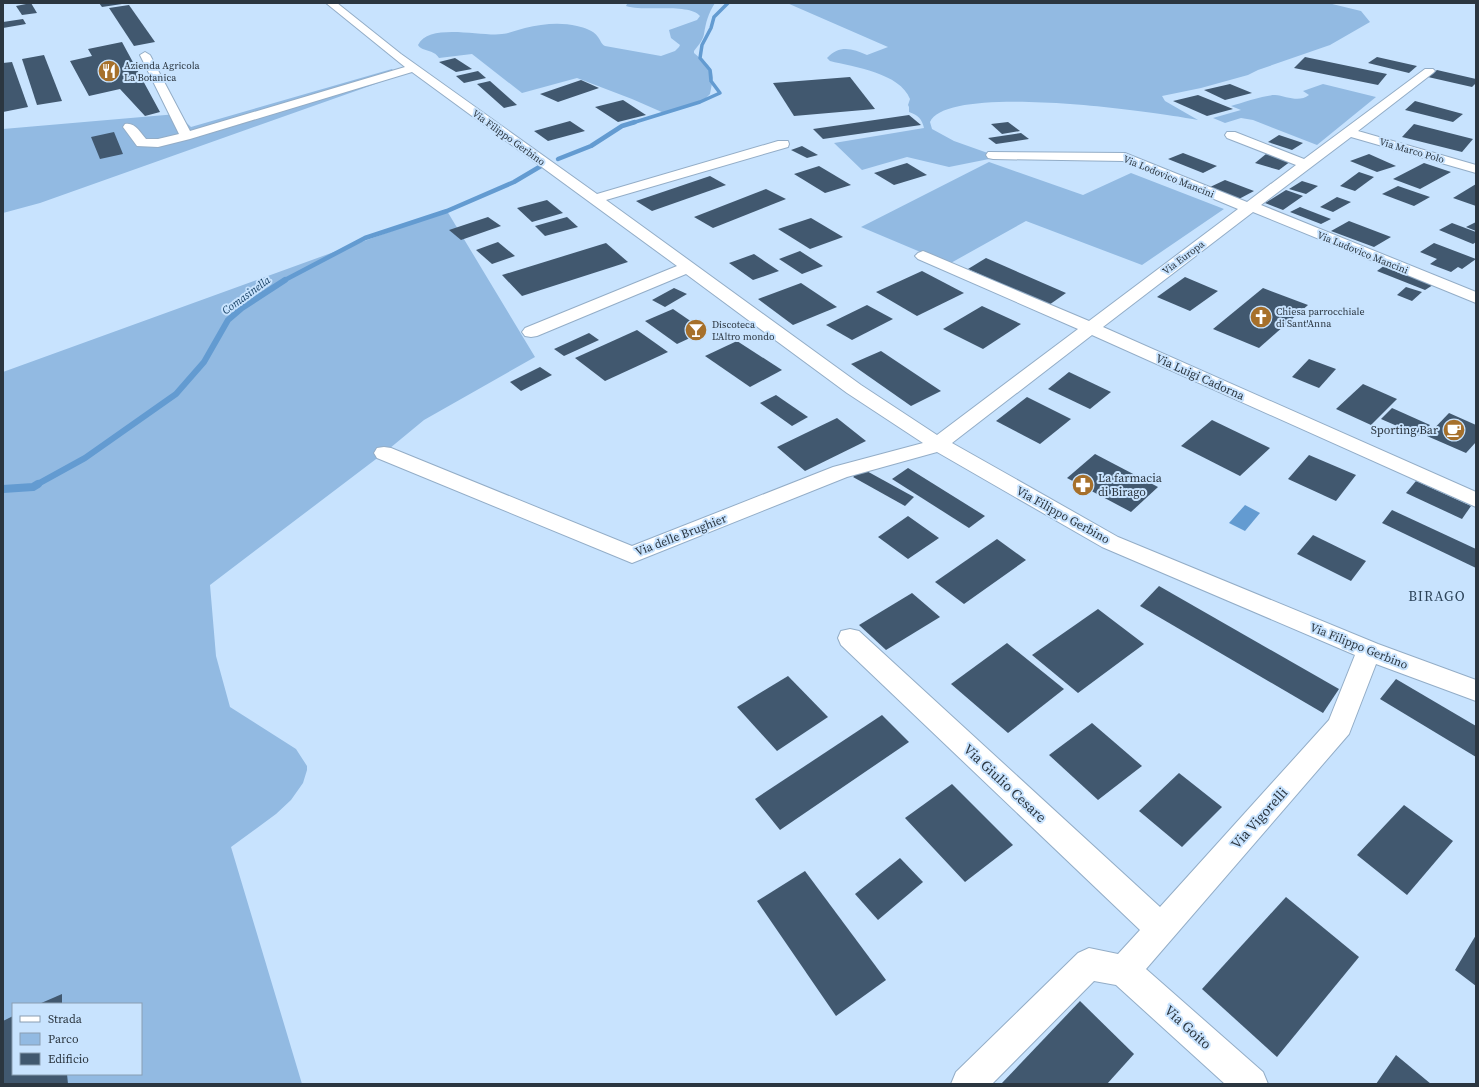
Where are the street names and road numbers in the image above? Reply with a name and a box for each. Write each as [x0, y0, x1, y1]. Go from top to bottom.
street label: Via Filippo Gerbino [470, 107, 548, 169]
street label: Via Marco Polo [1378, 135, 1446, 166]
street label: Via Lodovico Mancini [1121, 152, 1216, 201]
street label: Via Ludovico Mancini [1315, 228, 1410, 277]
street label: Via Europa [1160, 237, 1208, 277]
street label: Via Luigi Cadorna [1153, 350, 1248, 404]
street label: Via Filippo Gerbino [1013, 483, 1113, 548]
street label: Via delle Brughier [633, 510, 729, 560]
street label: Via Filippo Gerbino [1308, 619, 1411, 673]
street label: Via Giulio Cesare [959, 739, 1051, 827]
street label: Via Vigorelli [1226, 783, 1292, 853]
street label: Via Goito [1160, 1000, 1216, 1054]

